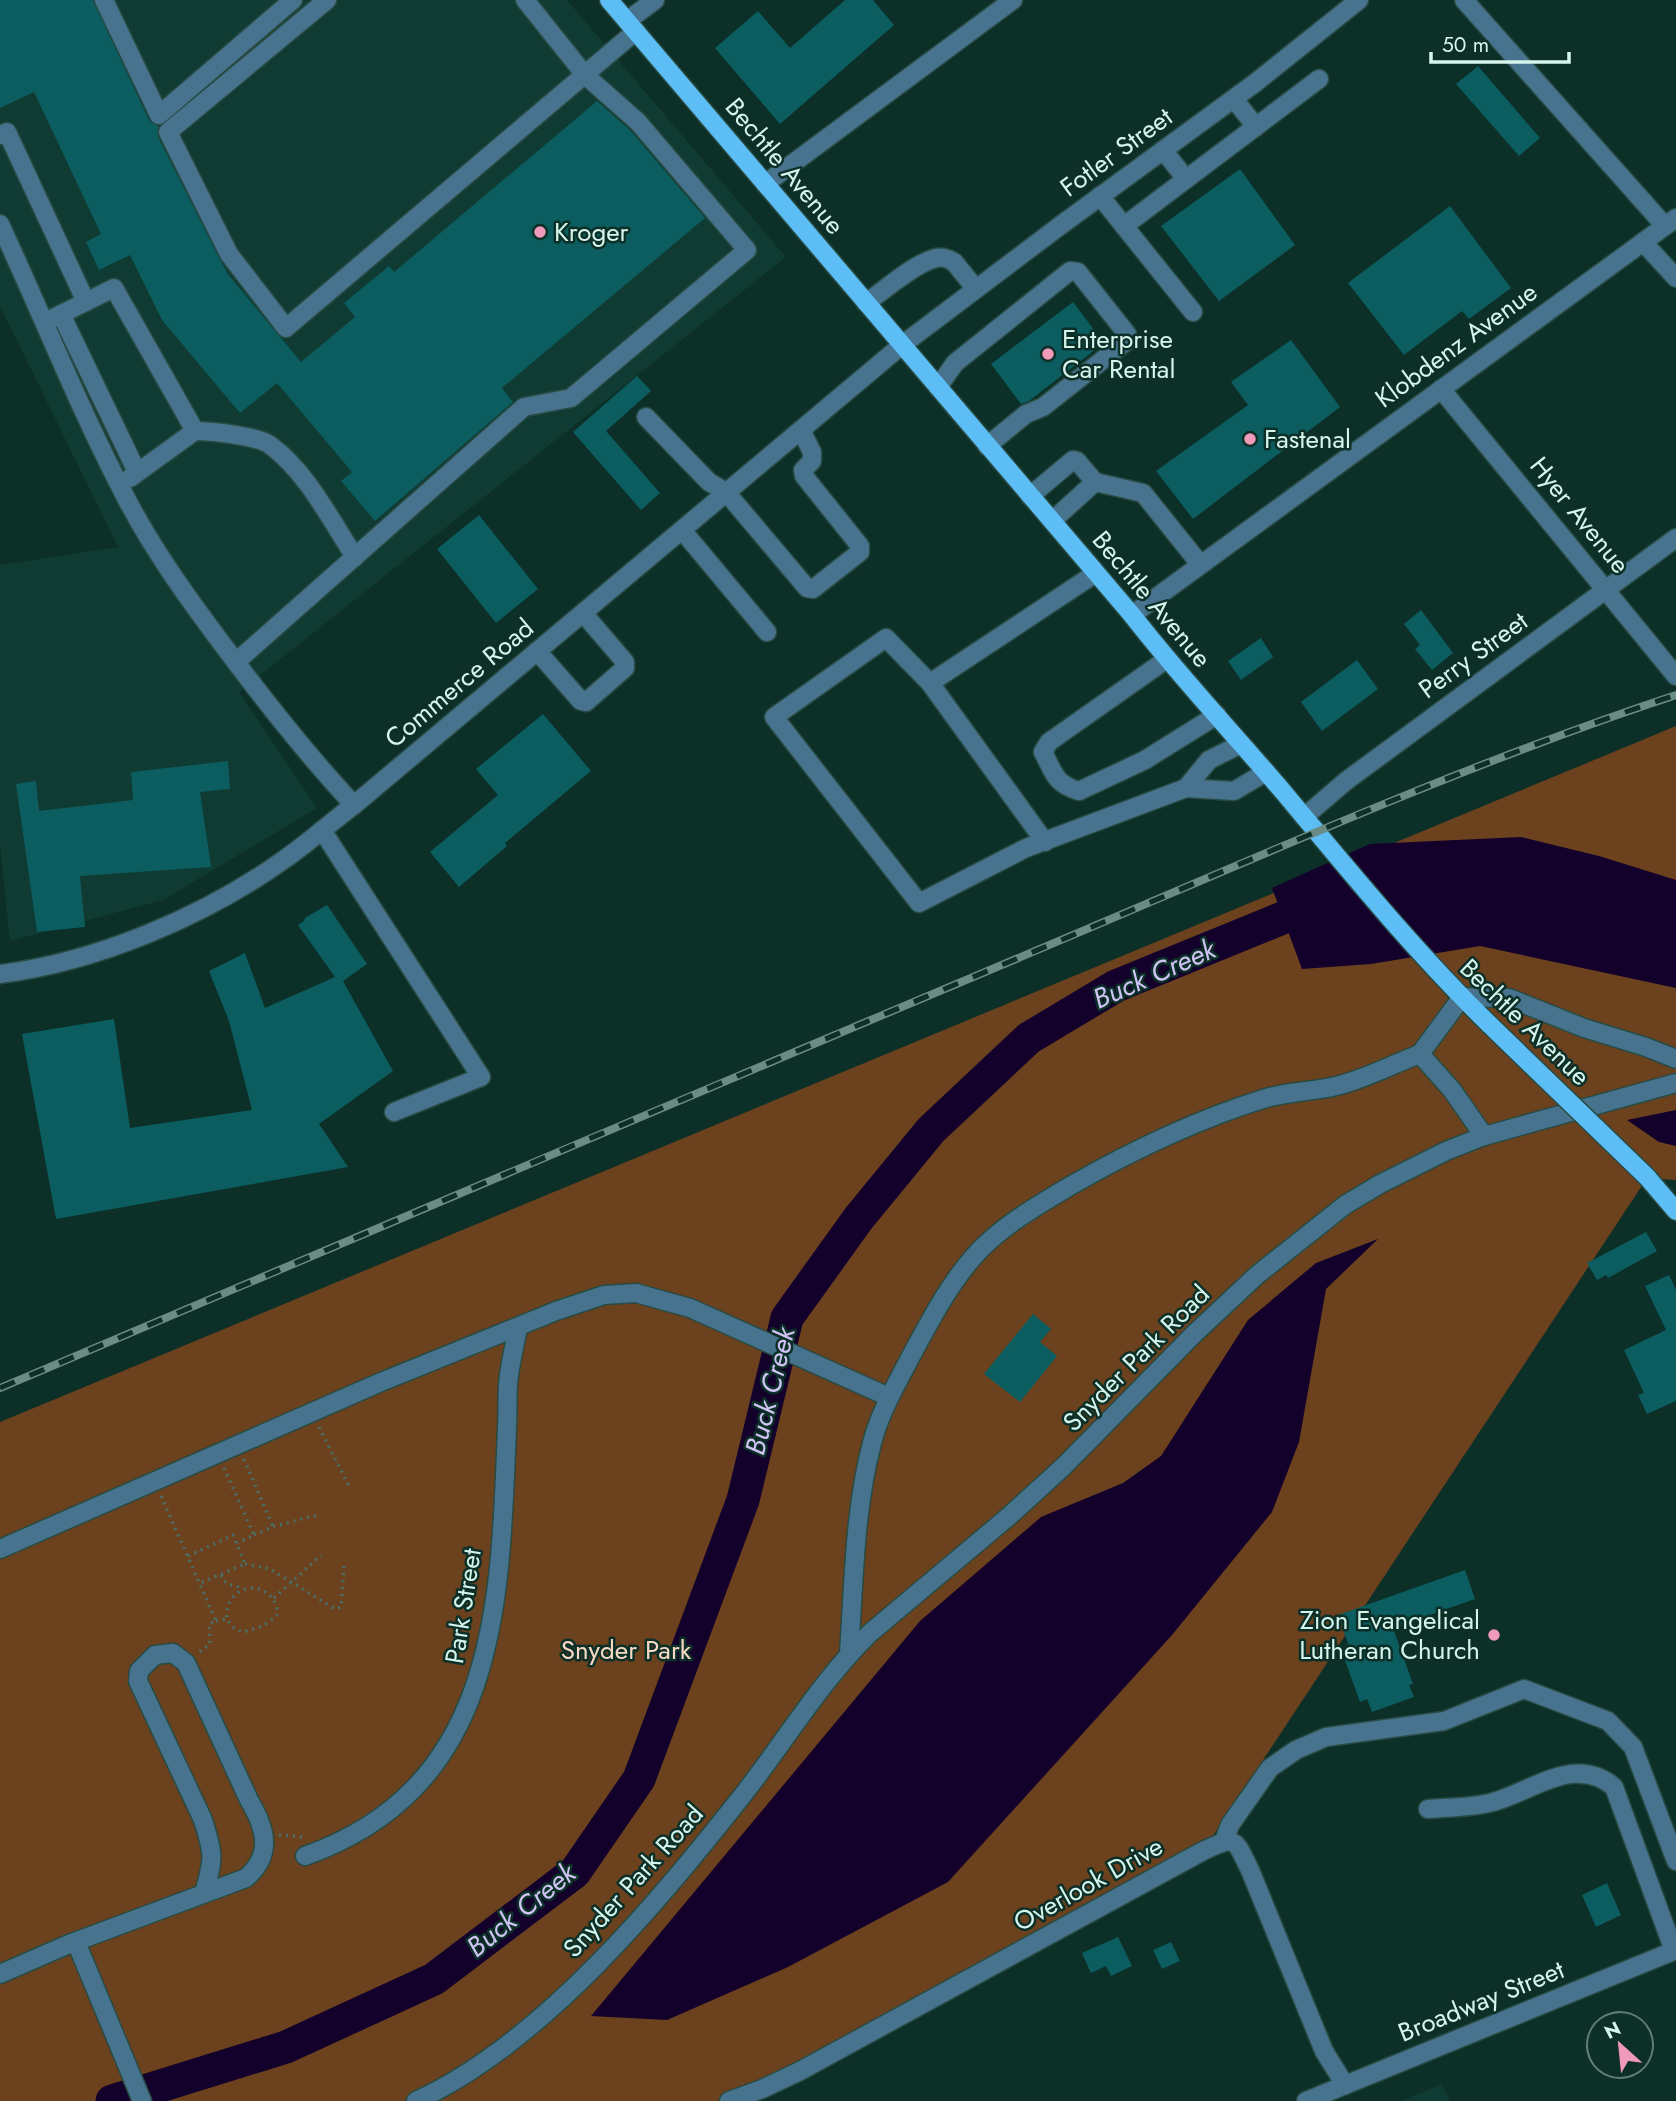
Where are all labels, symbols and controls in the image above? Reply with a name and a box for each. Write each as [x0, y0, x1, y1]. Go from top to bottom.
scale bar [1431, 21, 1569, 65]
text: 50 m [1442, 30, 1489, 60]
street label: Bechtle Avenue [716, 89, 854, 243]
street label: Fotler Street [1052, 98, 1181, 206]
place label: Kroger [554, 213, 629, 251]
marker: Kroger [532, 224, 548, 240]
street label: Klobdenz Avenue [1367, 273, 1545, 417]
place label: Enterprise Car Rental [1062, 320, 1175, 388]
marker: Enterprise Car Rental [1040, 346, 1056, 362]
place label: Fastenal [1264, 420, 1351, 458]
marker: Fastenal [1242, 431, 1258, 447]
street label: Hyer Avenue [1521, 448, 1639, 582]
street label: Bechtle Avenue [1083, 522, 1221, 676]
street label: Perry Street [1411, 602, 1536, 708]
street label: Commerce Road [376, 609, 542, 757]
water label: Buck Creek [1086, 928, 1223, 1019]
street label: Bechtle Avenue [1451, 950, 1599, 1094]
street label: Snyder Park Road [1054, 1276, 1218, 1440]
water label: Buck Creek [734, 1322, 806, 1459]
street label: Park Street [435, 1545, 491, 1666]
place label: Zion Evangelical Lutheran Church [1299, 1601, 1480, 1669]
marker: Zion Evangelical Lutheran Church [1486, 1627, 1502, 1643]
park label: Snyder Park [561, 1631, 692, 1669]
street label: Snyder Park Road [554, 1796, 712, 1966]
street label: Overlook Drive [1006, 1827, 1170, 1941]
water label: Buck Creek [457, 1852, 585, 1967]
street label: Broadway Street [1392, 1950, 1570, 2052]
north arrow [1585, 2010, 1655, 2080]
text: N [1600, 2015, 1625, 2046]

